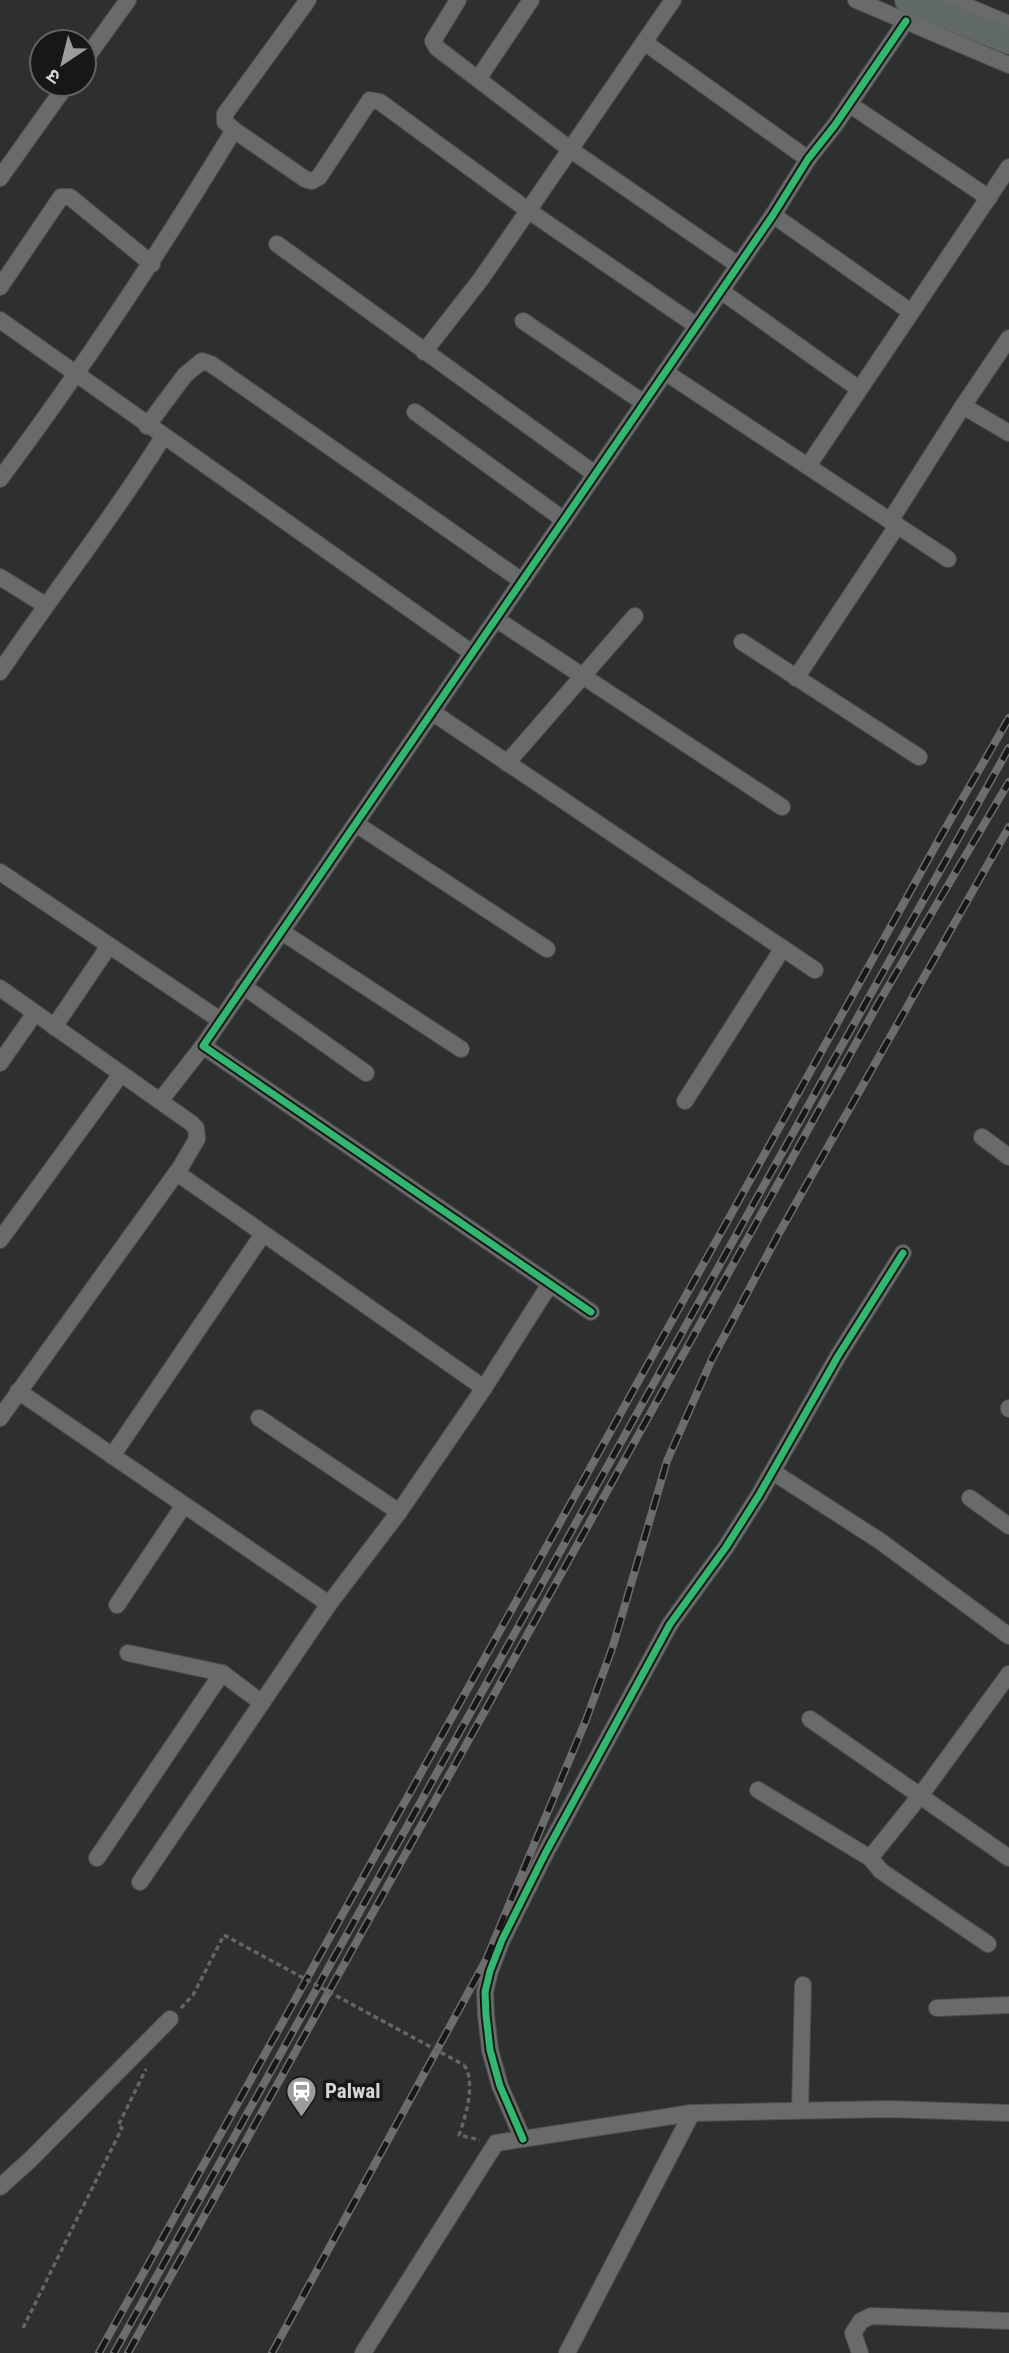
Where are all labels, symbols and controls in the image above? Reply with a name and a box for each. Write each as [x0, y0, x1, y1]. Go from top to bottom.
north arrow [28, 28, 98, 98]
text: उ [42, 63, 65, 89]
station icon: Palwal [285, 2074, 319, 2118]
place label: Palwal [325, 2079, 381, 2103]

